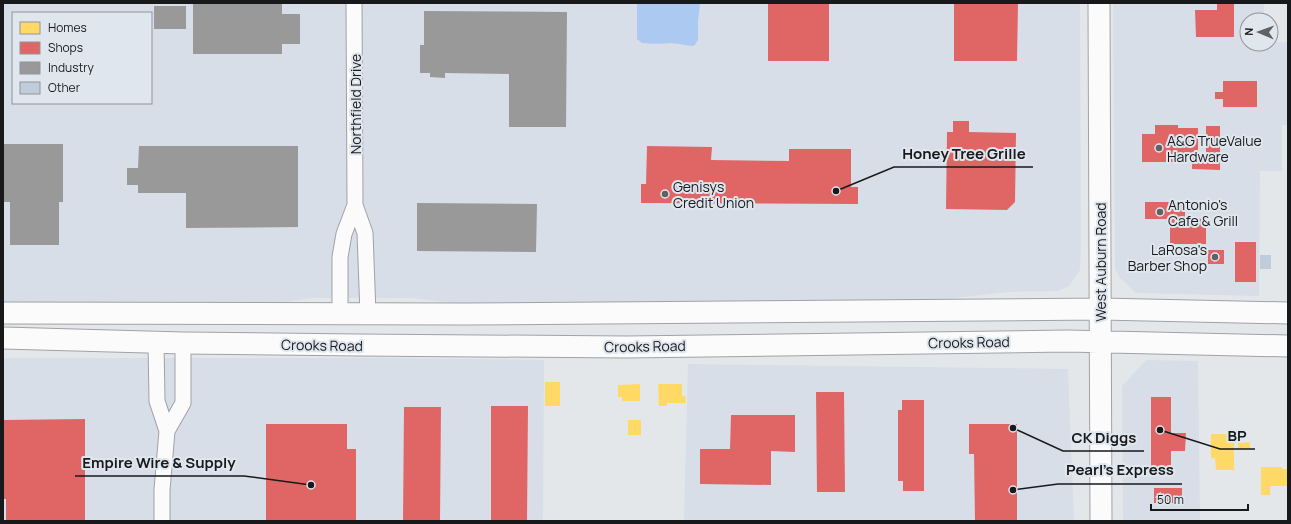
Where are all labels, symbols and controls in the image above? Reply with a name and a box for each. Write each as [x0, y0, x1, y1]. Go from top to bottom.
legend [12, 12, 152, 104]
north arrow [1239, 12, 1279, 52]
text: Homes [48, 19, 87, 36]
text: N [1241, 27, 1256, 36]
text: Shops [48, 39, 83, 56]
street label: Northfield Drive [346, 54, 365, 154]
text: Industry [48, 59, 94, 76]
text: Other [48, 79, 81, 96]
place label: A&G TrueValue Hardware [1167, 131, 1262, 166]
callout: Honey Tree Grille [894, 140, 1033, 167]
text: Honey Tree Grille [902, 143, 1026, 164]
marker: A&G TrueValue Hardware [1154, 143, 1164, 153]
place label: Genisys Credit Union [673, 177, 754, 212]
marker: Genisys Credit Union [660, 189, 670, 199]
place label: Antonio's Cafe & Grill [1168, 195, 1238, 230]
street label: West Auburn Road [1091, 202, 1110, 322]
marker: Antonio's Cafe & Grill [1155, 207, 1165, 217]
place label: LaRosa's Barber Shop [1128, 240, 1207, 275]
marker: LaRosa's Barber Shop [1210, 252, 1220, 262]
street label: Crooks Road [928, 332, 1010, 352]
street label: Crooks Road [281, 335, 363, 355]
street label: Crooks Road [604, 336, 686, 356]
callout: BP [1220, 422, 1255, 449]
callout: CK Diggs [1063, 424, 1144, 451]
text: BP [1227, 425, 1247, 446]
text: CK Diggs [1072, 427, 1136, 448]
callout: Empire Wire & Supply [75, 449, 244, 476]
text: Empire Wire & Supply [82, 452, 236, 473]
callout: Pearl's Express [1058, 457, 1182, 484]
text: Pearl's Express [1066, 459, 1174, 480]
scale bar [1151, 486, 1248, 512]
text: 50 m [1157, 491, 1184, 508]

